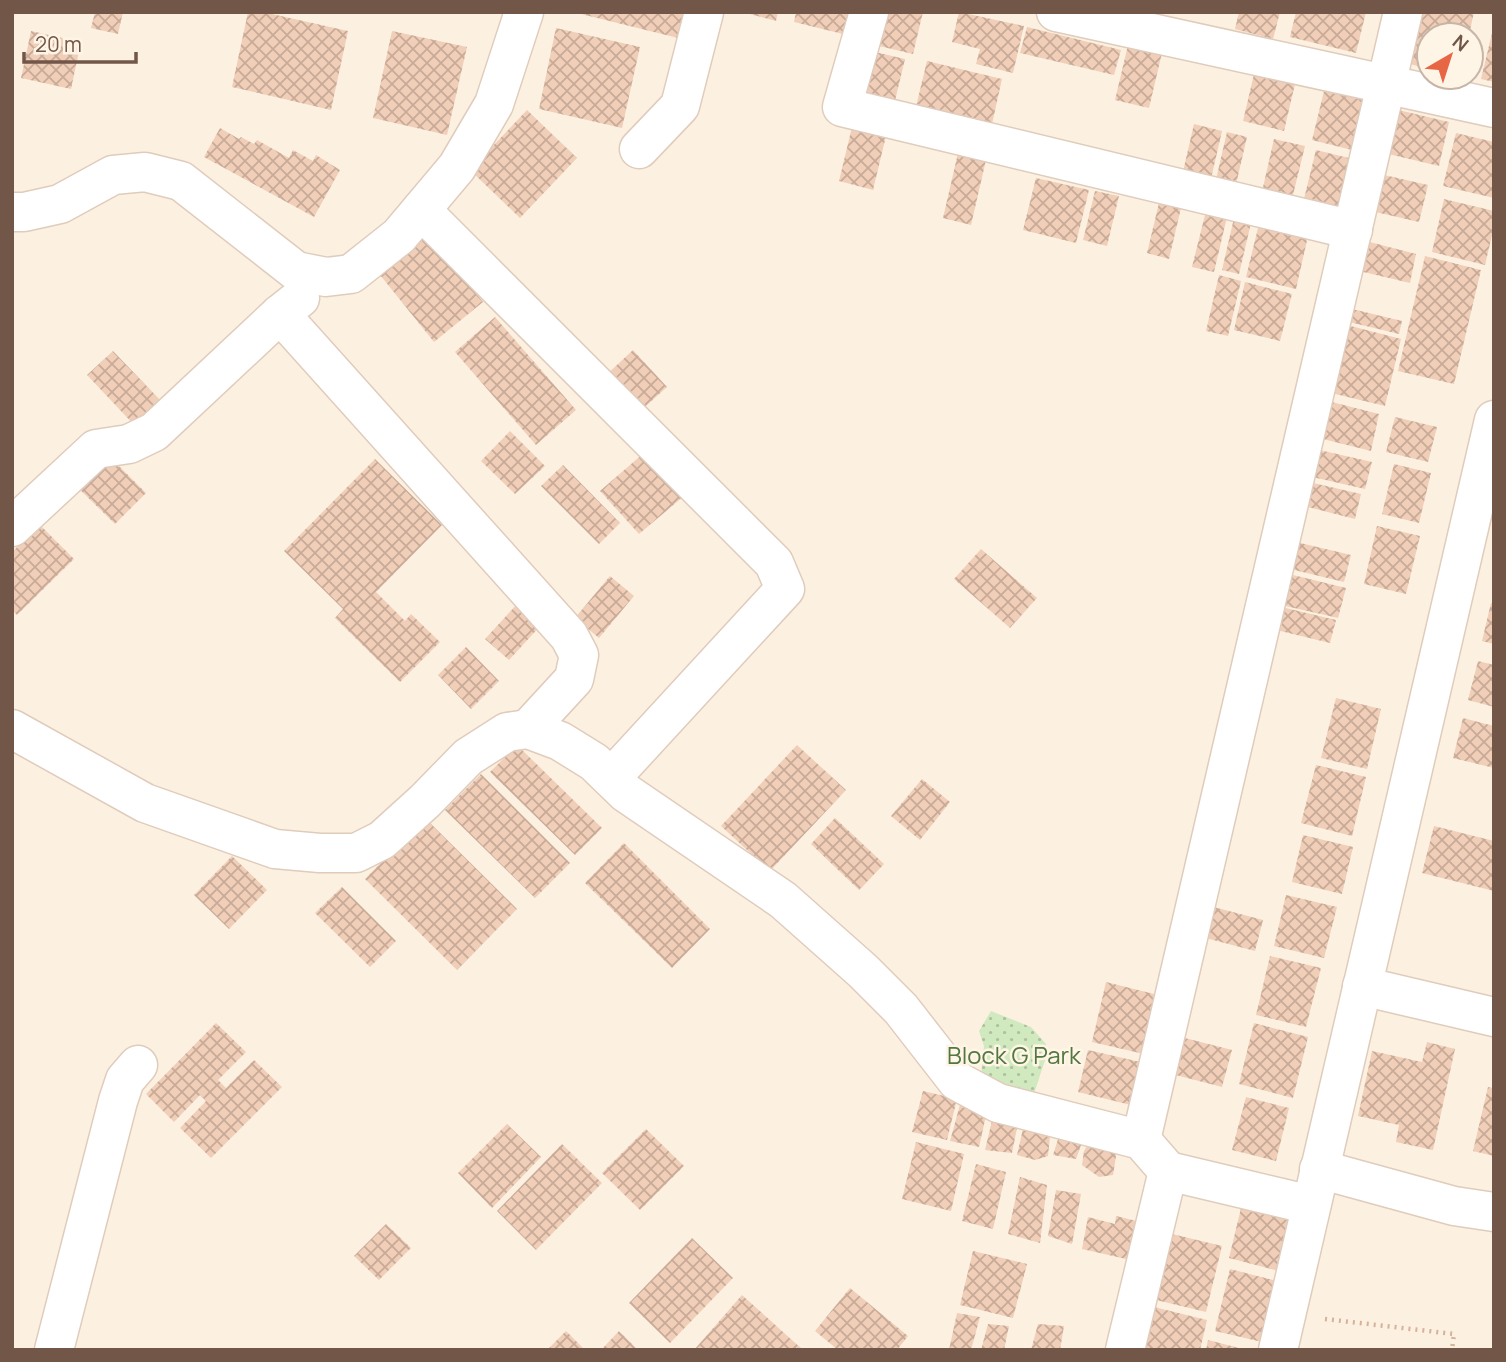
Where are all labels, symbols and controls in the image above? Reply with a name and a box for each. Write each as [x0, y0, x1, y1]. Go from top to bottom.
scale bar [24, 21, 136, 65]
north arrow [1415, 21, 1485, 91]
text: N [1447, 28, 1474, 57]
text: 20 m [35, 30, 82, 58]
park label: Block G Park [947, 1038, 1082, 1071]

